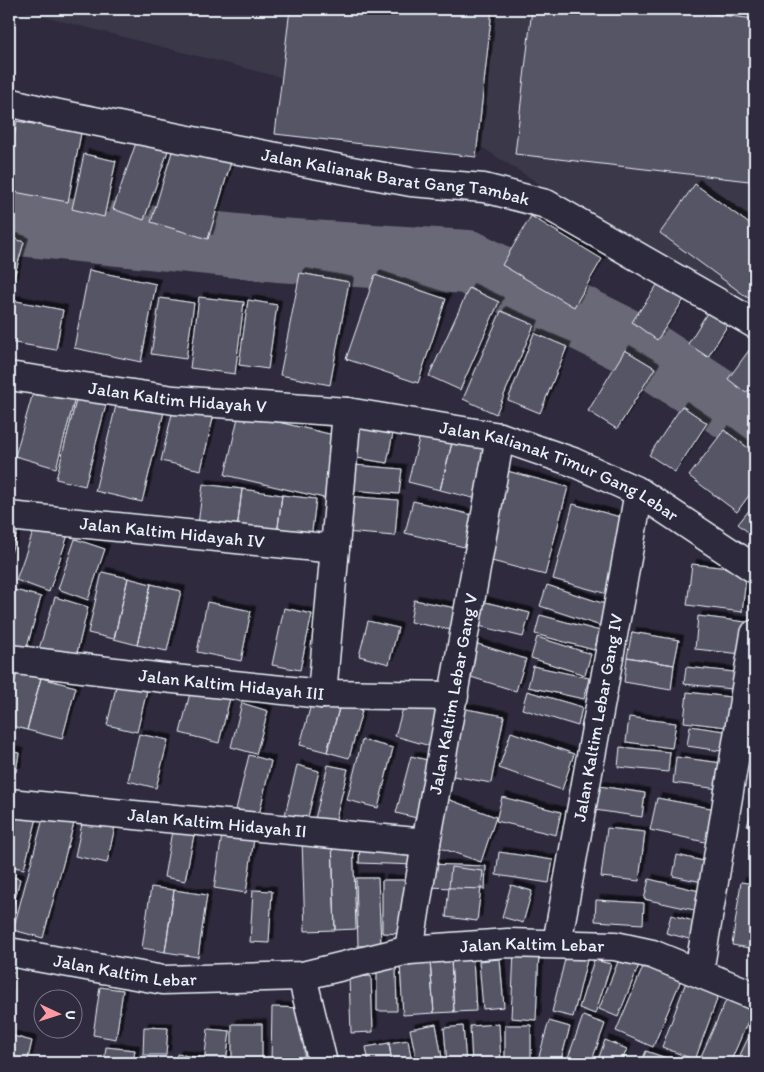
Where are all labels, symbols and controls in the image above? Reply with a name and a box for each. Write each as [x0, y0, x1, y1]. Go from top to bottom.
street label: Jalan Kalianak Barat Gang Tambak [260, 143, 533, 211]
street label: Jalan Kaltim Hidayah V [87, 377, 268, 417]
street label: Jalan Kalianak Timur Gang Lebar [438, 416, 683, 526]
street label: Jalan Kaltim Hidayah IV [79, 512, 266, 553]
street label: Jalan Kaltim Lebar Gang V [424, 591, 482, 796]
street label: Jalan Kaltim Lebar Gang IV [568, 612, 628, 823]
street label: Jalan Kaltim Hidayah III [137, 664, 325, 705]
street label: Jalan Kaltim Hidayah II [127, 803, 308, 842]
street label: Jalan Kaltim Lebar [459, 932, 606, 957]
street label: Jalan Kaltim Lebar [52, 949, 198, 991]
north arrow [32, 990, 82, 1040]
text: U [62, 1010, 79, 1020]

